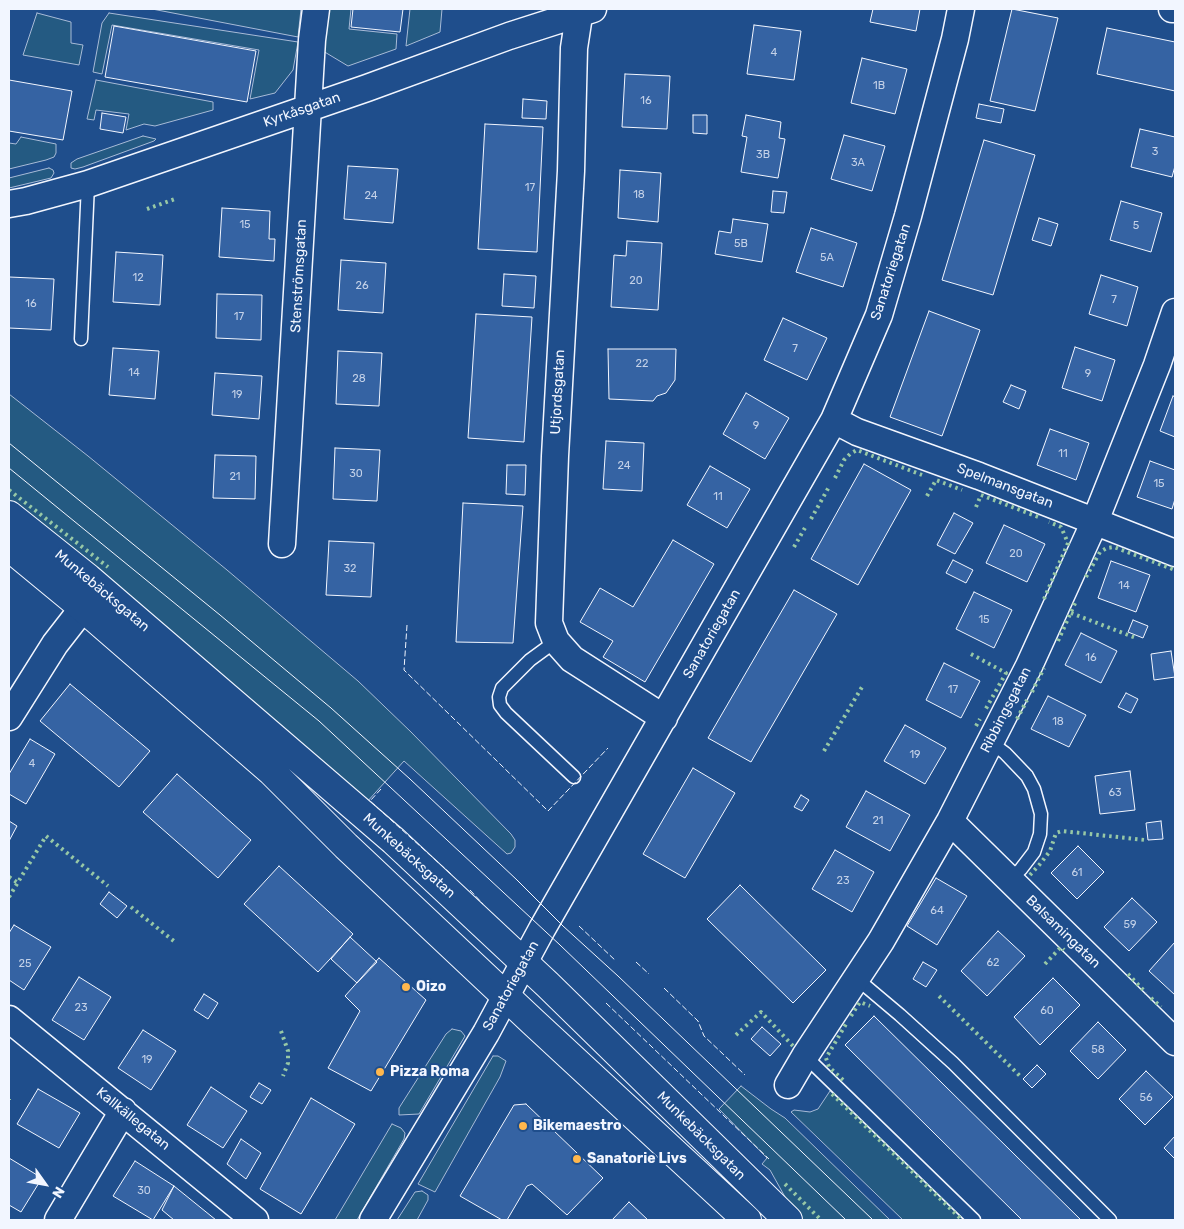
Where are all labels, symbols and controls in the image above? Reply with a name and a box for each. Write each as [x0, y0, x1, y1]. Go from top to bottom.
house number: 4 [771, 46, 777, 60]
house number: 1B [873, 79, 885, 93]
street label: Kyrkåsgatan [261, 89, 343, 131]
house number: 16 [640, 94, 652, 108]
house number: 3 [1152, 145, 1158, 159]
house number: 3B [756, 148, 770, 162]
house number: 3A [851, 156, 865, 170]
house number: 17 [525, 181, 535, 195]
house number: 18 [633, 188, 645, 202]
house number: 24 [364, 189, 378, 203]
house number: 15 [239, 218, 251, 232]
street label: Stenströmsgatan [288, 219, 310, 333]
house number: 5 [1133, 219, 1139, 233]
street label: Sanatoriegatan [868, 222, 914, 322]
house number: 5B [734, 237, 748, 251]
house number: 5A [820, 251, 834, 265]
house number: 12 [132, 271, 144, 285]
house number: 20 [629, 274, 643, 288]
house number: 26 [355, 279, 369, 293]
house number: 7 [1111, 293, 1117, 307]
house number: 16 [25, 297, 37, 311]
house number: 17 [234, 310, 244, 324]
house number: 7 [792, 342, 798, 356]
street label: Utjordsgatan [547, 349, 569, 435]
house number: 22 [636, 357, 648, 371]
house number: 14 [128, 366, 140, 380]
house number: 9 [1085, 367, 1091, 381]
house number: 28 [352, 372, 366, 386]
house number: 19 [231, 388, 243, 402]
house number: 9 [753, 419, 759, 433]
house number: 11 [1058, 447, 1068, 461]
house number: 24 [617, 459, 631, 473]
street label: Spelmansgatan [954, 460, 1056, 512]
house number: 30 [349, 467, 363, 481]
house number: 21 [229, 470, 241, 484]
house number: 15 [1153, 477, 1165, 491]
house number: 11 [713, 490, 723, 504]
street label: Munkebäcksgatan [51, 546, 153, 636]
house number: 20 [1009, 547, 1023, 561]
house number: 32 [343, 562, 357, 576]
house number: 14 [1118, 579, 1130, 593]
street label: Sanatoriegatan [680, 586, 744, 682]
house number: 15 [978, 613, 990, 627]
house number: 16 [1085, 651, 1097, 665]
street label: Ribbingsgatan [977, 664, 1035, 756]
house number: 17 [948, 683, 958, 697]
house number: 18 [1052, 715, 1064, 729]
house number: 19 [909, 748, 921, 762]
house number: 4 [29, 757, 35, 771]
house number: 63 [1108, 786, 1122, 800]
street label: Munkebäcksgatan [359, 810, 459, 902]
house number: 21 [872, 814, 884, 828]
house number: 61 [1071, 866, 1083, 880]
house number: 23 [836, 874, 850, 888]
street label: Balsamingatan [1022, 892, 1104, 972]
house number: 64 [930, 904, 944, 918]
house number: 59 [1123, 918, 1137, 932]
street label: Sanatoriegatan [479, 938, 543, 1034]
house number: 62 [986, 956, 1000, 970]
house number: 25 [19, 957, 31, 971]
place label: Oizo [416, 979, 446, 995]
marker: Oizo [400, 981, 412, 993]
house number: 23 [74, 1001, 88, 1015]
house number: 60 [1040, 1004, 1054, 1018]
house number: 58 [1091, 1043, 1105, 1057]
house number: 19 [141, 1053, 153, 1067]
place label: Pizza Roma [390, 1064, 469, 1080]
marker: Pizza Roma [374, 1066, 386, 1078]
street label: Kallkällegatan [93, 1084, 173, 1154]
street label: Munkebäcksgatan [653, 1088, 749, 1184]
house number: 56 [1139, 1091, 1153, 1105]
place label: Bikemaestro [533, 1118, 622, 1134]
marker: Bikemaestro [517, 1120, 529, 1132]
place label: Sanatorie Livs [587, 1151, 687, 1167]
marker: Sanatorie Livs [571, 1153, 583, 1165]
north arrow [20, 1159, 70, 1209]
text: N [48, 1183, 68, 1201]
house number: 30 [137, 1184, 151, 1198]

